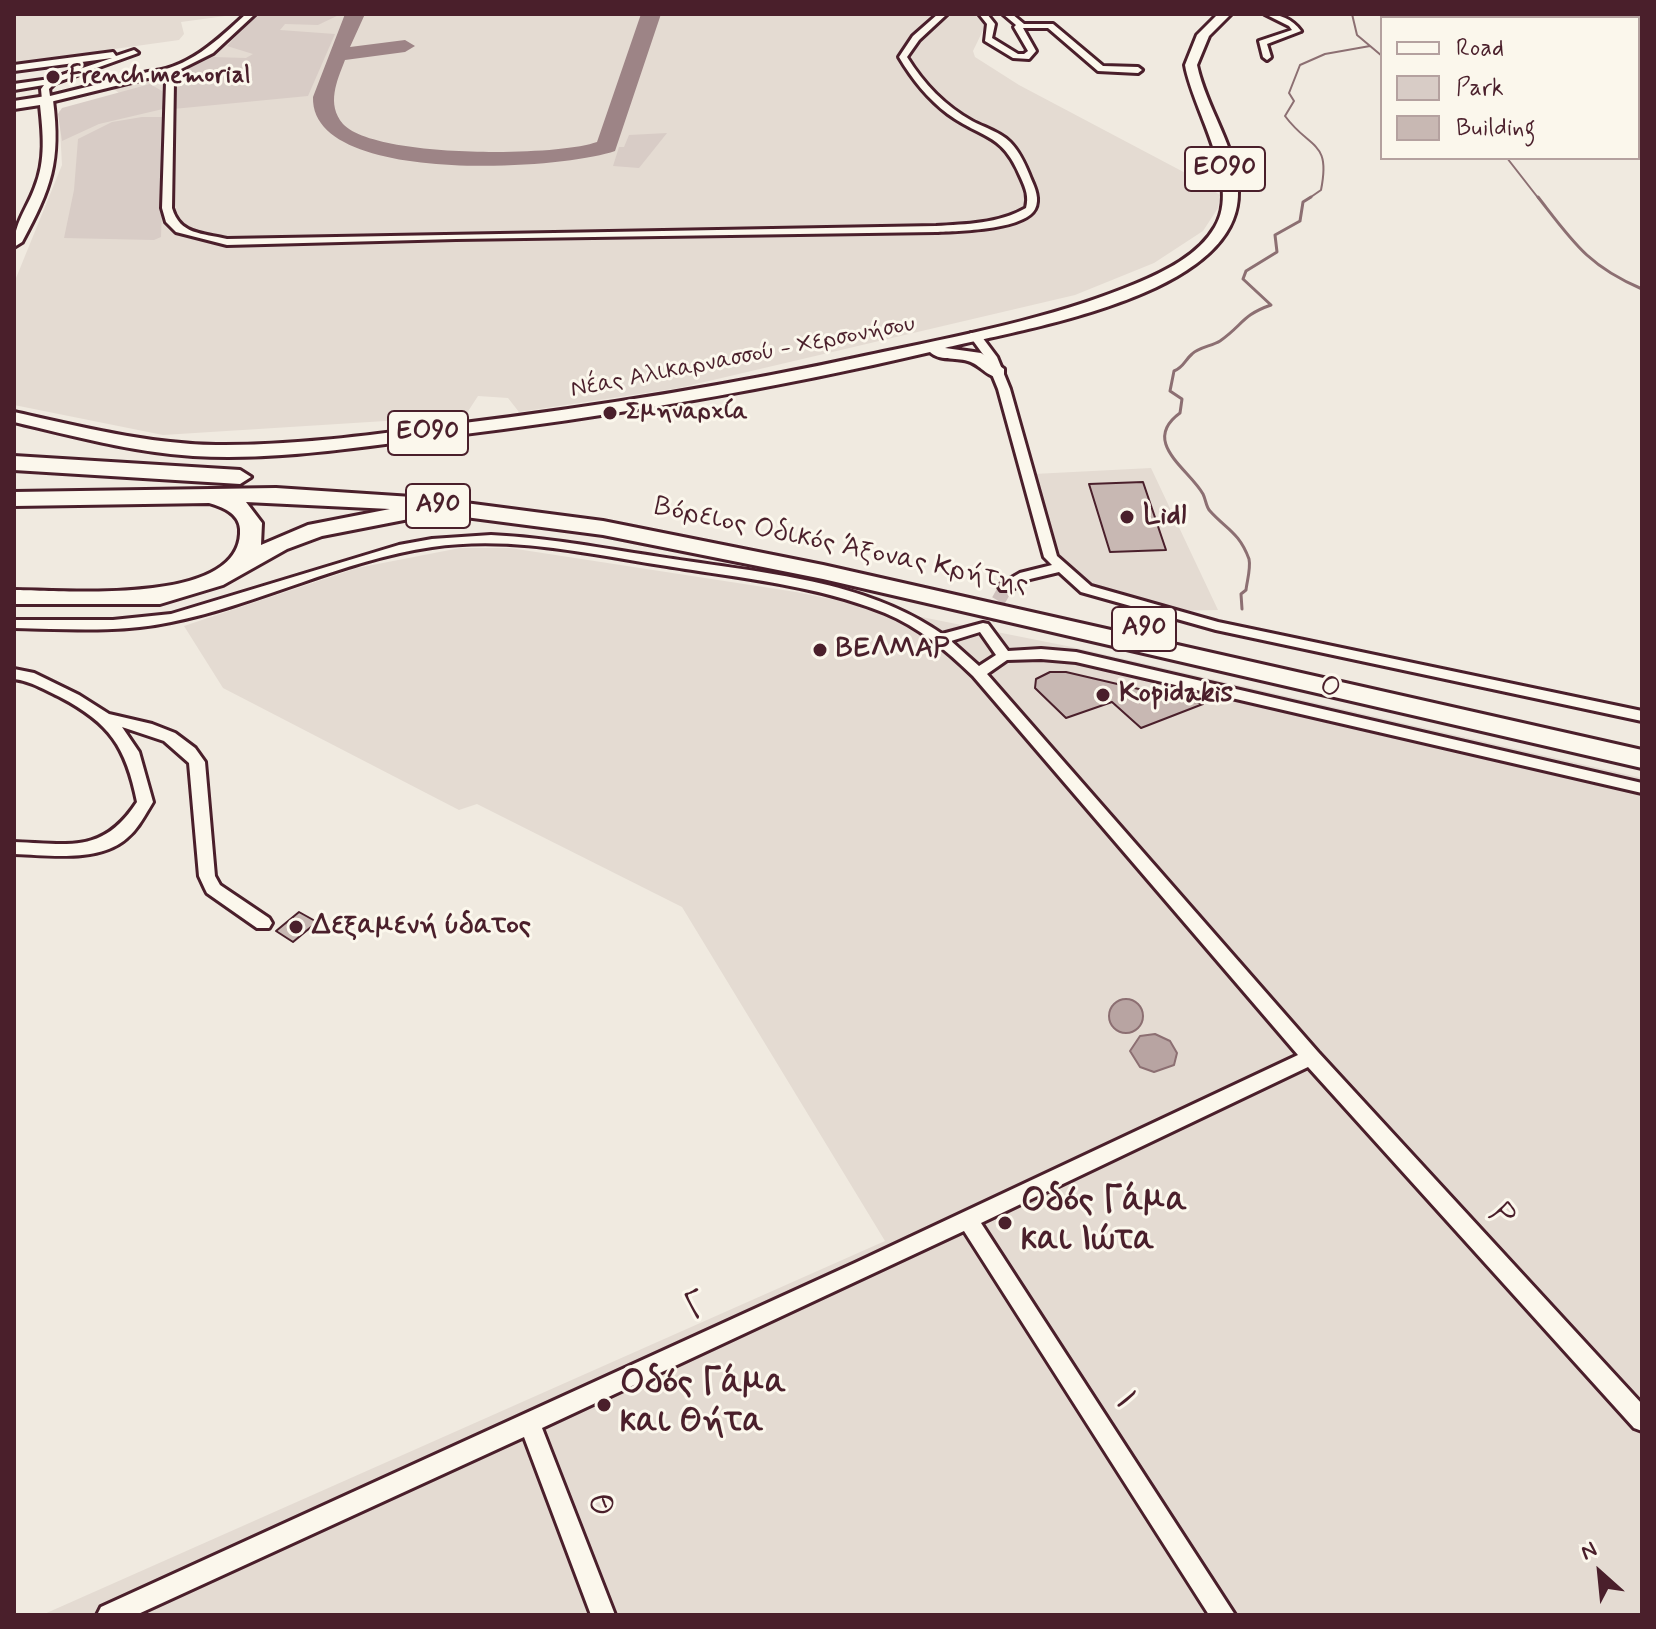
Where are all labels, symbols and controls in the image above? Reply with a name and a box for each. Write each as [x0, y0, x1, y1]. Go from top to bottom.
legend [1380, 16, 1640, 160]
text: Road [1456, 33, 1504, 64]
place label: French memorial [69, 63, 250, 91]
marker: French memorial [44, 68, 62, 86]
text: Park [1456, 73, 1504, 104]
text: Building [1456, 113, 1536, 144]
road number: ΕΟ90 [1185, 147, 1265, 191]
street label: Νέας Αλικαρνασσού - Χερσονήσου [568, 310, 918, 406]
place label: Σμηναρχία [626, 399, 748, 427]
marker: Σμηναρχία [601, 404, 619, 422]
road number: ΕΟ90 [388, 411, 468, 455]
road number: Α90 [406, 484, 470, 528]
street label: Βόρειος Οδικός Άξονας Κρήτης [651, 491, 1031, 603]
place label: Lidl [1143, 500, 1186, 534]
marker: Lidl [1118, 508, 1136, 526]
road number: Α90 [1112, 607, 1176, 651]
place label: ΒΕΛΜΑΡ [836, 633, 950, 667]
marker: ΒΕΛΜΑΡ [811, 641, 829, 659]
street label: Ο [1316, 670, 1344, 708]
place label: Kopidakis [1119, 678, 1233, 712]
marker: Kopidakis [1094, 686, 1112, 704]
place label: Δεξαμενή ύδατος [312, 910, 531, 944]
marker: Δεξαμενή ύδατος [287, 918, 305, 936]
place label: Οδός Γάμα και Ιώτα [1021, 1183, 1188, 1262]
street label: Ρ [1478, 1196, 1522, 1238]
marker: Οδός Γάμα και Ιώτα [996, 1214, 1014, 1232]
street label: Γ [680, 1285, 714, 1331]
place label: Οδός Γάμα και Θήτα [620, 1365, 787, 1444]
street label: Ι [1103, 1385, 1143, 1417]
marker: Οδός Γάμα και Θήτα [595, 1396, 613, 1414]
street label: Θ [575, 1488, 621, 1524]
north arrow [1560, 1533, 1640, 1613]
text: N [1576, 1536, 1602, 1567]

